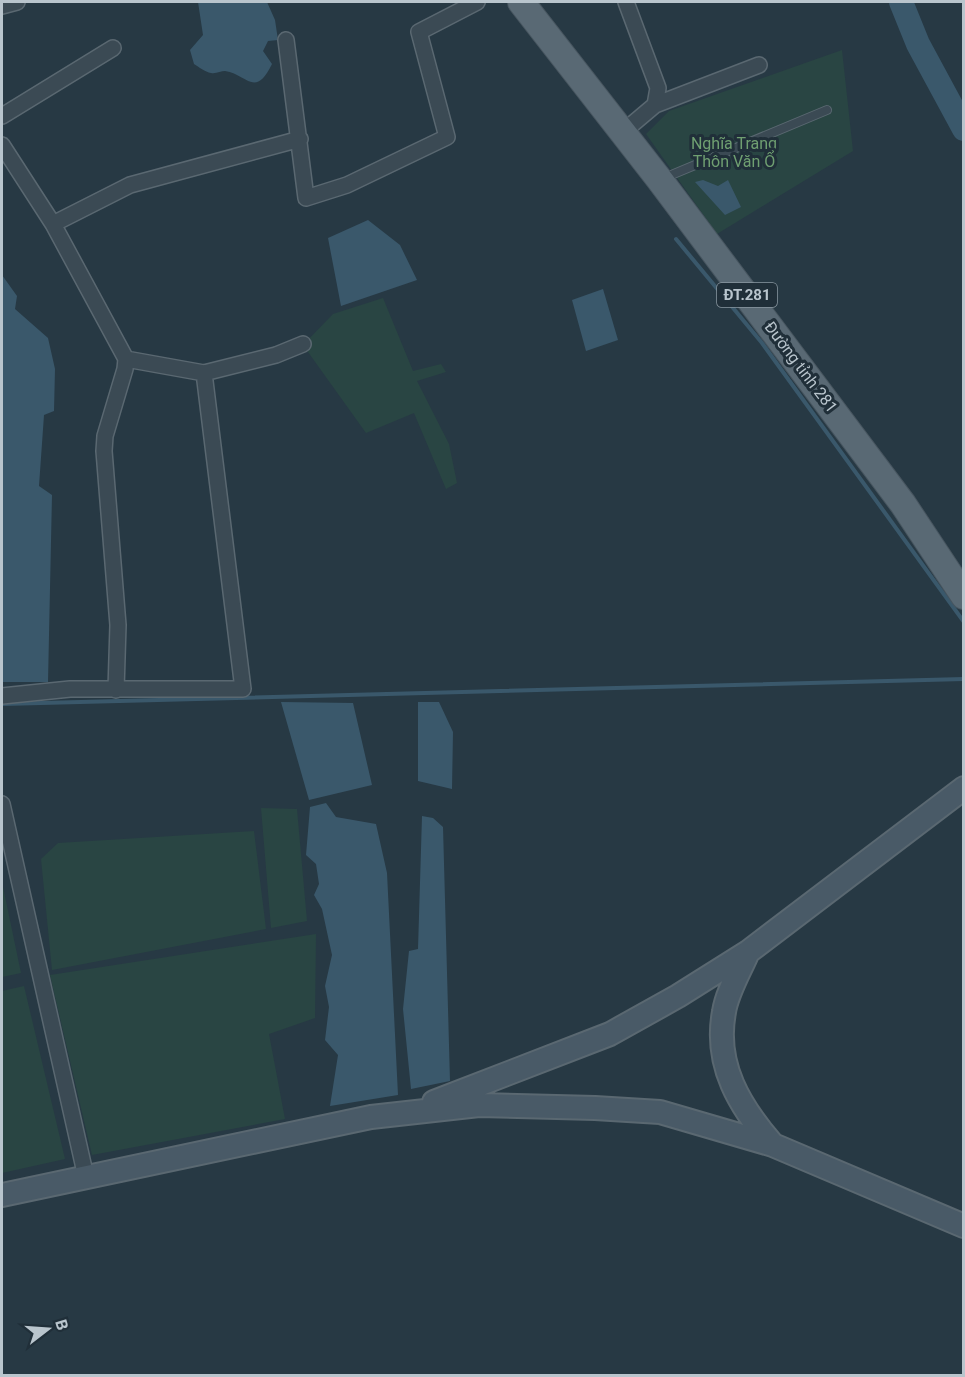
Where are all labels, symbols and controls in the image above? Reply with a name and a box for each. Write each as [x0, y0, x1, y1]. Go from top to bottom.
park label: Nghĩa Trang Thôn Văn Ổ [691, 134, 777, 171]
road number: ĐT.281 [717, 283, 777, 307]
street label: Đường tỉnh 281 [761, 318, 841, 416]
north arrow [18, 1299, 78, 1359]
text: B [51, 1317, 72, 1332]

